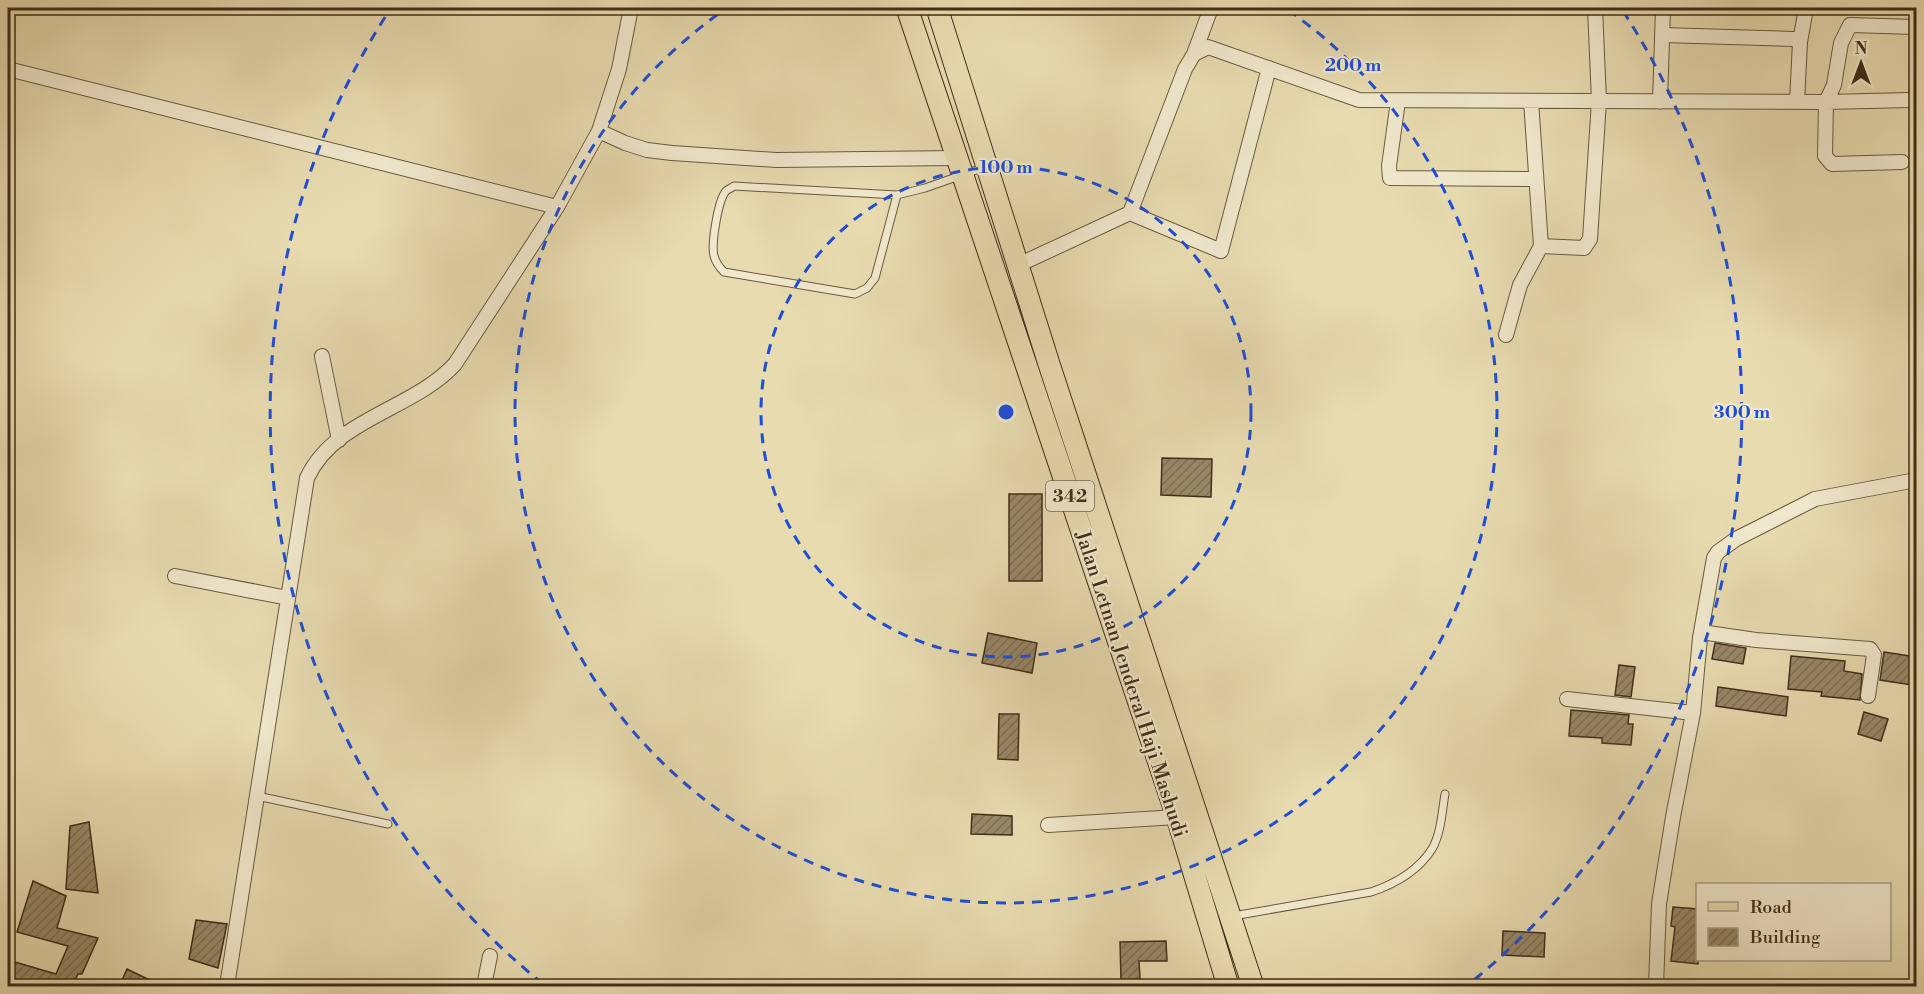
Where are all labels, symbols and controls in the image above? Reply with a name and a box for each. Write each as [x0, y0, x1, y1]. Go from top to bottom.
north arrow [1831, 33, 1891, 93]
text: N [1855, 39, 1868, 59]
text: 200 m [1325, 54, 1382, 77]
text: 100 m [979, 156, 1033, 179]
text: 300 m [1714, 401, 1771, 424]
centre of rings [996, 402, 1016, 422]
road number: 342 [1046, 481, 1094, 511]
street label: Jalan Letnan Jenderal Haji Mashudi [1069, 527, 1192, 841]
legend [1696, 883, 1891, 961]
text: Road [1750, 896, 1793, 919]
text: Building [1749, 926, 1821, 949]

